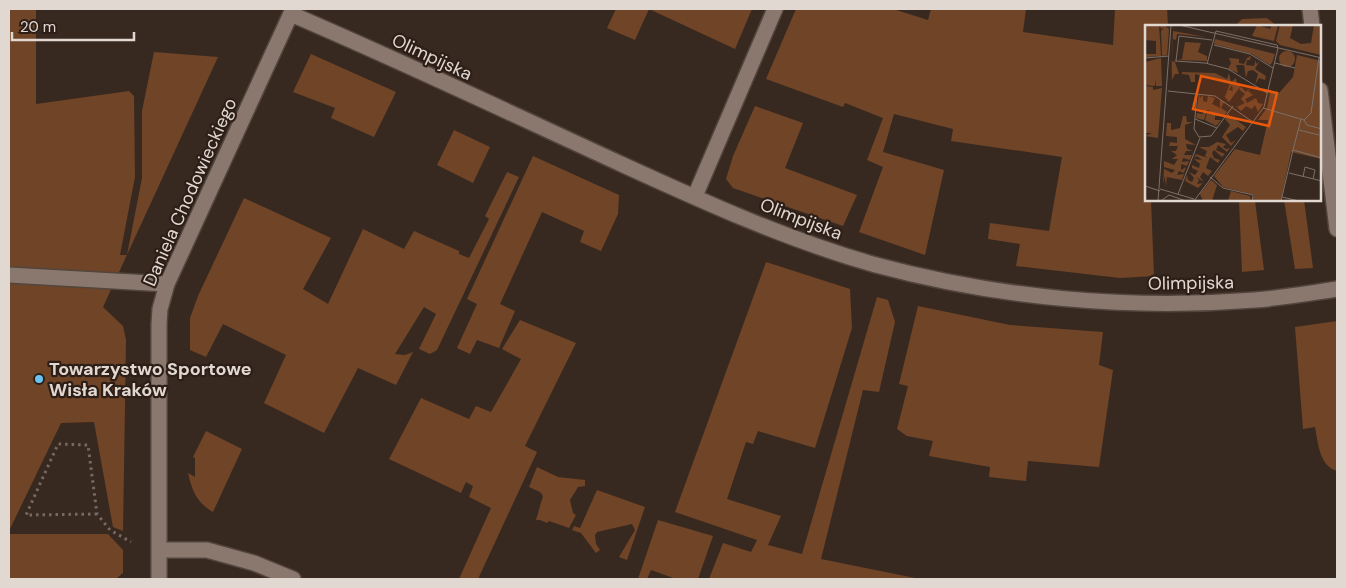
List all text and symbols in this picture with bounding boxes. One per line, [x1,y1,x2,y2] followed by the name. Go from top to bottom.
[12,10,135,42] scale bar
[20,17,56,37] text: 20 m
[1145,25,1321,201] inset map
[388,28,476,86] street label: Olimpijska
[138,94,242,290] street label: Daniela Chodowieckiego
[757,192,845,246] street label: Olimpijska
[1148,270,1234,296] street label: Olimpijska
[49,357,252,402] place label: Towarzystwo Sportowe Wisła Kraków
[33,373,45,385] marker: Towarzystwo Sportowe Wisła Kraków

